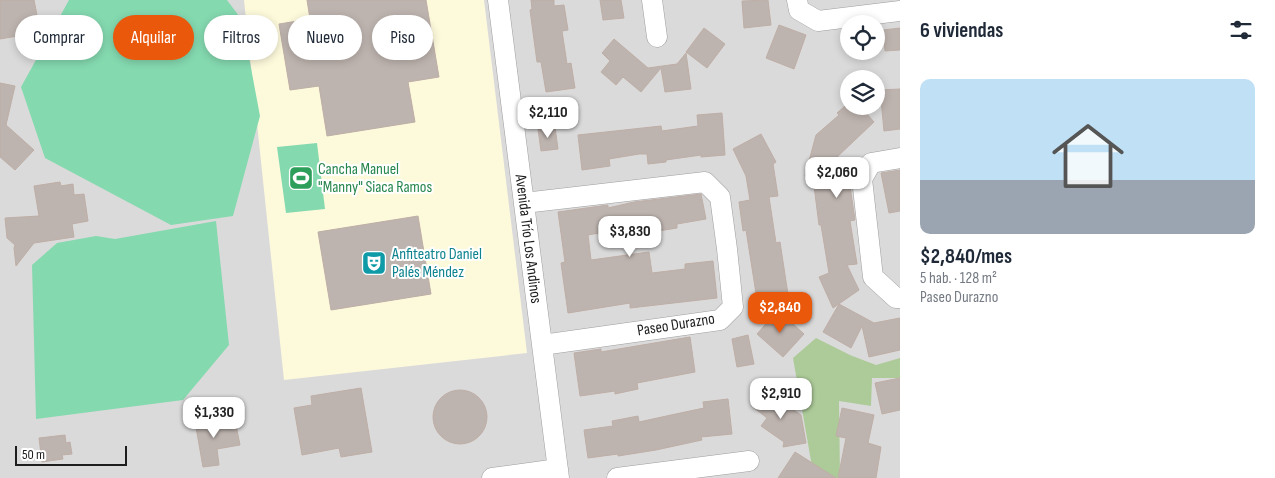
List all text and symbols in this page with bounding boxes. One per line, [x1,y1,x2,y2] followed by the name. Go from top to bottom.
[15,15,103,60] chip: Comprar
[113,15,194,60] chip: Alquilar
[204,15,278,60] chip: Filtros
[288,15,362,60] chip: Nuevo
[372,15,433,60] chip: Piso
[840,15,885,115] map controls
[840,15,885,60] button: locate
[1227,16,1255,44] icon: filters
[920,18,1003,43] text: 6 viviendas
[840,70,885,115] button: layers
[507,96,589,139] pin: $2,110
[528,103,568,122] text: $2,110
[1043,111,1133,201] icon: home
[796,156,878,199] pin: $2,060
[318,160,433,197] place label: Cancha Manuel "Manny" Siaca Ramos
[816,163,858,182] text: $2,060
[288,165,314,191] sports icon: Cancha Manuel "Manny" Siaca Ramos
[511,172,545,305] street label: Avenida Trío Los Andinos
[589,216,671,258] pin: $3,830
[609,222,651,241] text: $3,830
[920,244,1012,269] text: $2,840/mes
[391,245,482,282] place label: Anfiteatro Daniel Palés Méndez
[361,250,387,276] theatre icon: Anfiteatro Daniel Palés Méndez
[920,269,997,288] text: 5 hab. · 128 m²
[920,288,998,307] text: Paseo Durazno
[739,292,821,334] pin: $2,840
[759,298,801,317] text: $2,840
[636,309,716,341] street label: Paseo Durazno
[740,378,822,420] pin: $2,910
[761,384,801,403] text: $2,910
[173,396,255,439] pin: $1,330
[194,403,234,422] text: $1,330
[15,443,128,466] scale bar
[22,446,45,463] text: 50 m

